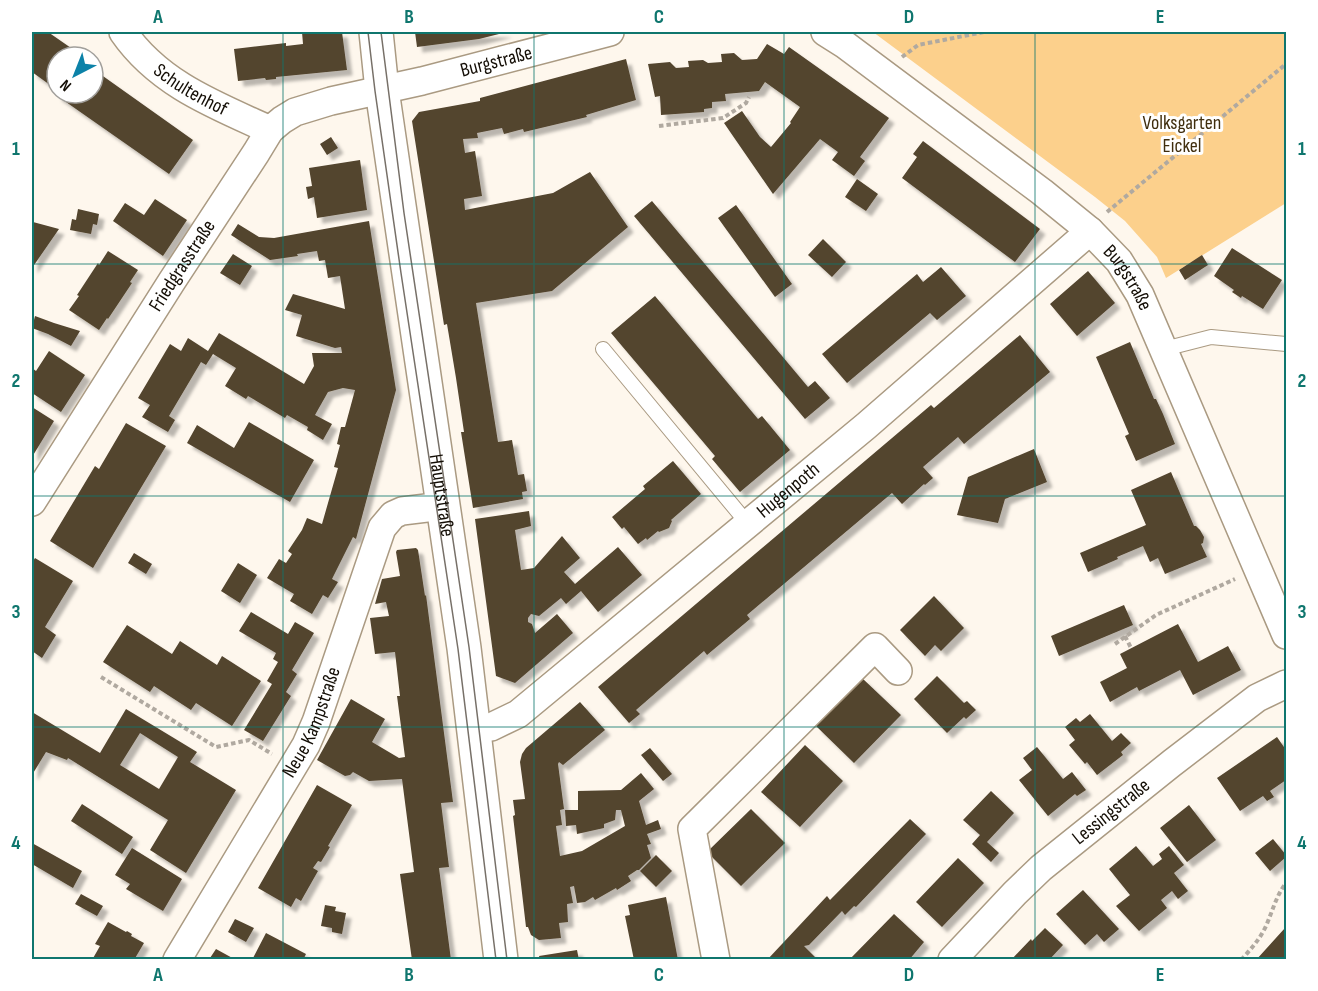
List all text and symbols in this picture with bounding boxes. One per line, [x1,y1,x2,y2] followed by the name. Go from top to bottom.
[152,5,163,29] text: A
[404,5,414,29] text: B
[654,5,664,29] text: C
[904,5,914,29] text: D
[1156,5,1164,29] text: E
[458,41,535,83] street label: Burgstraße
[45,45,105,105] north arrow
[148,59,232,121] street label: Schultenhof
[56,75,75,95] text: N
[1143,111,1221,158] park label: Volksgarten Eickel
[12,137,20,161] text: 1
[1298,137,1306,161] text: 1
[144,215,221,316] street label: Friedgrasstraße
[1098,240,1157,314] street label: Burgstraße
[12,369,20,393] text: 2
[1298,369,1306,393] text: 2
[424,452,459,538] street label: Hauptstraße
[752,457,825,523] street label: Hugenpoth
[12,600,21,624] text: 3
[1298,600,1307,624] text: 3
[277,664,346,782] street label: Neue Kampstraße
[1068,773,1155,850] street label: Lessingstraße
[11,831,21,855] text: 4
[1297,831,1307,855] text: 4
[152,963,163,987] text: A
[404,963,414,987] text: B
[654,963,664,987] text: C
[904,963,914,987] text: D
[1156,963,1164,987] text: E

